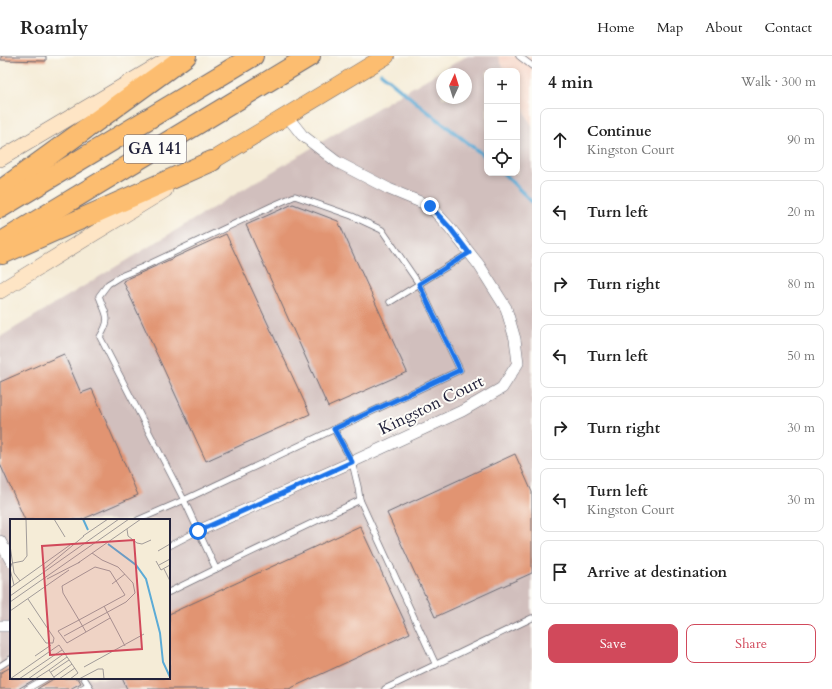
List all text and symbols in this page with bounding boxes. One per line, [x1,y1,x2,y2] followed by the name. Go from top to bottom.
[20,15,88,41] text: Roamly
[597,18,635,37] text: Home
[657,18,683,37] text: Map
[705,18,742,37] text: About
[764,18,812,37] text: Contact
[436,68,472,104] north arrow
[484,68,520,176] map controls
[484,68,520,104] button: +
[548,71,593,94] text: 4 min
[741,73,816,91] text: Walk · 300 m
[484,104,520,140] button: −
[587,121,652,141] text: Continue
[549,129,571,151] icon: ahead
[787,131,815,149] text: 90 m
[124,135,186,163] road number: GA 141
[484,140,520,176] button: locate
[587,141,674,159] text: Kingston Court
[421,197,439,215] route end
[549,201,571,223] icon: left
[587,202,648,222] text: Turn left
[787,203,815,221] text: 20 m
[549,273,571,295] icon: right
[587,274,660,294] text: Turn right
[787,275,815,293] text: 80 m
[549,345,571,367] icon: left
[587,346,648,366] text: Turn left
[787,347,815,365] text: 50 m
[375,369,488,440] street label: Kingston Court
[549,417,571,439] icon: right
[587,418,660,438] text: Turn right
[787,419,815,437] text: 30 m
[587,481,648,501] text: Turn left
[549,489,571,511] icon: left
[787,491,815,509] text: 30 m
[587,501,674,519] text: Kingston Court
[10,519,170,679] inset map
[189,522,207,540] route start
[549,561,571,583] icon: arrive
[587,562,727,582] text: Arrive at destination
[548,624,678,663] button: Save
[686,624,816,663] button: Share

